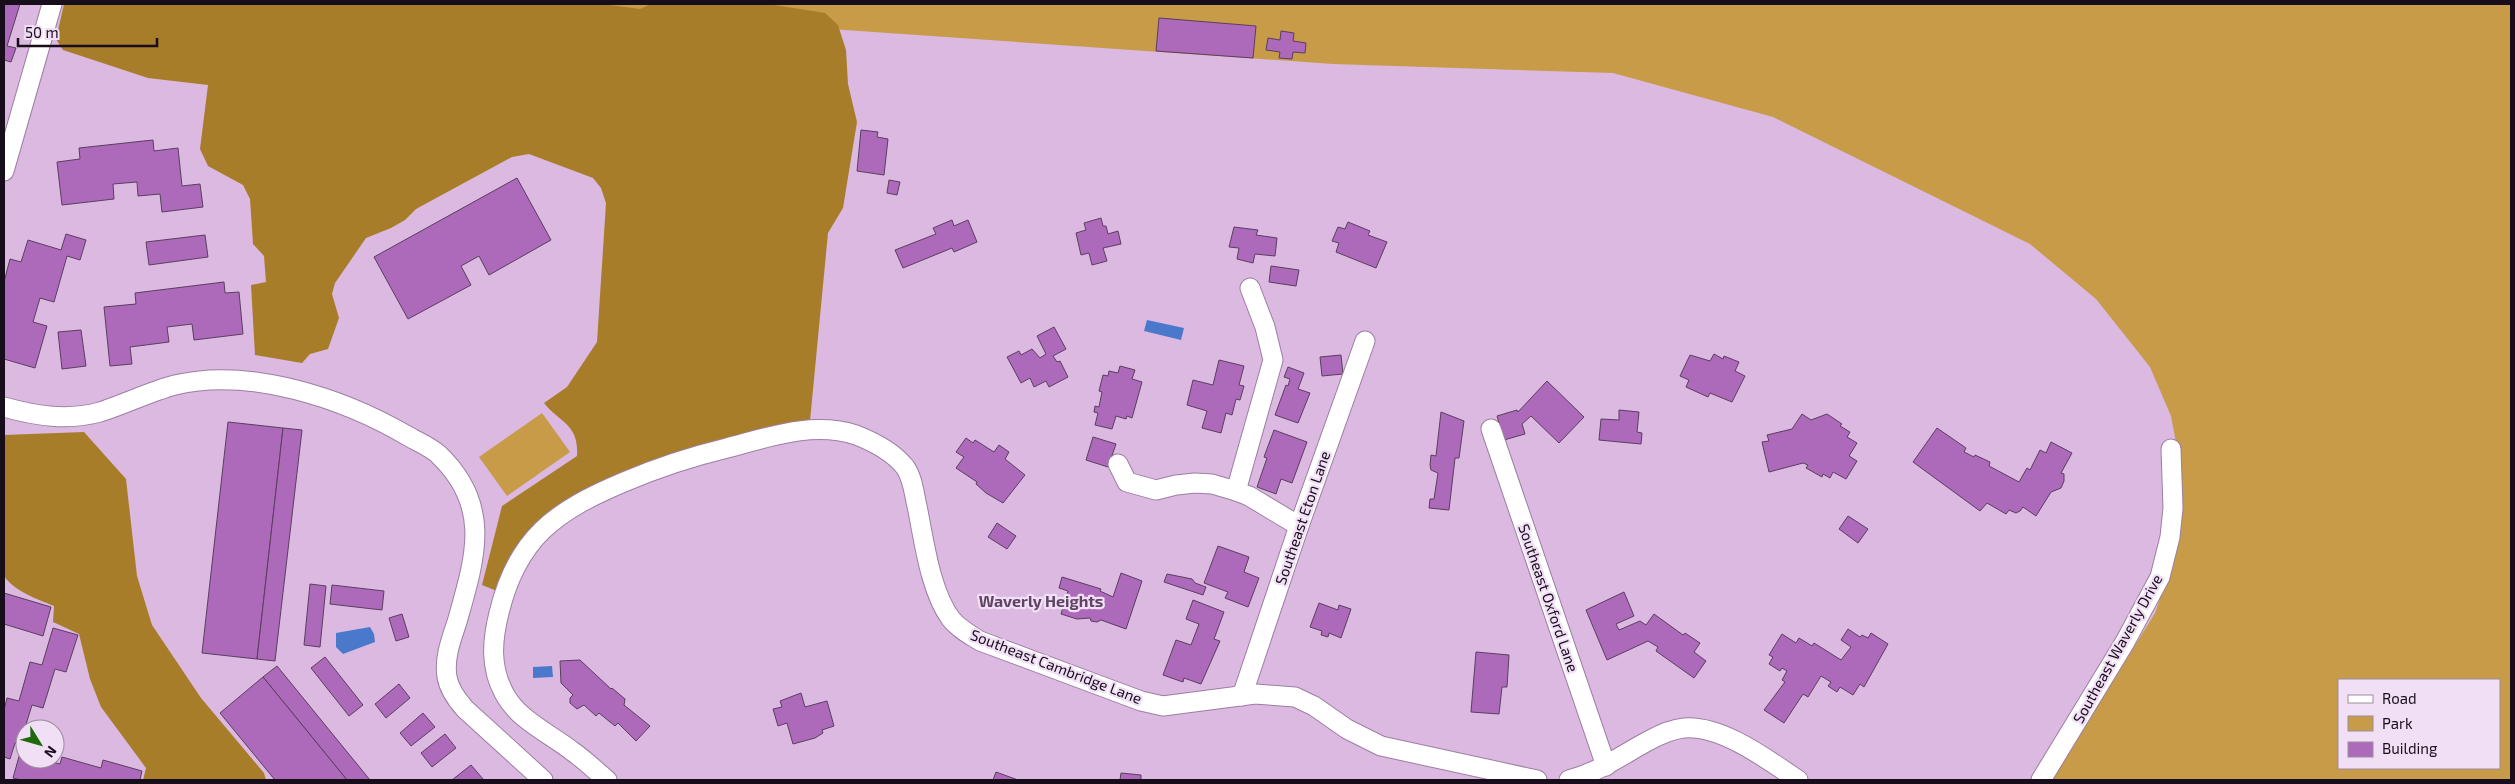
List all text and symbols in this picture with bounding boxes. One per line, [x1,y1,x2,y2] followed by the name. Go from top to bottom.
[18,15,156,47] scale bar
[25,23,59,41] text: 50 m
[1271,448,1333,587] street label: Southeast Eton Lane
[1515,521,1583,674] street label: Southeast Oxford Lane
[2069,571,2166,726] street label: Southeast Waverly Drive
[979,591,1103,611] district label: Waverly Heights
[968,625,1145,707] street label: Southeast Cambridge Lane
[2338,679,2500,769] legend
[2382,689,2417,707] text: Road
[2382,714,2413,732] text: Park
[15,719,65,769] north arrow
[2382,739,2438,757] text: Building
[41,743,61,761] text: N

